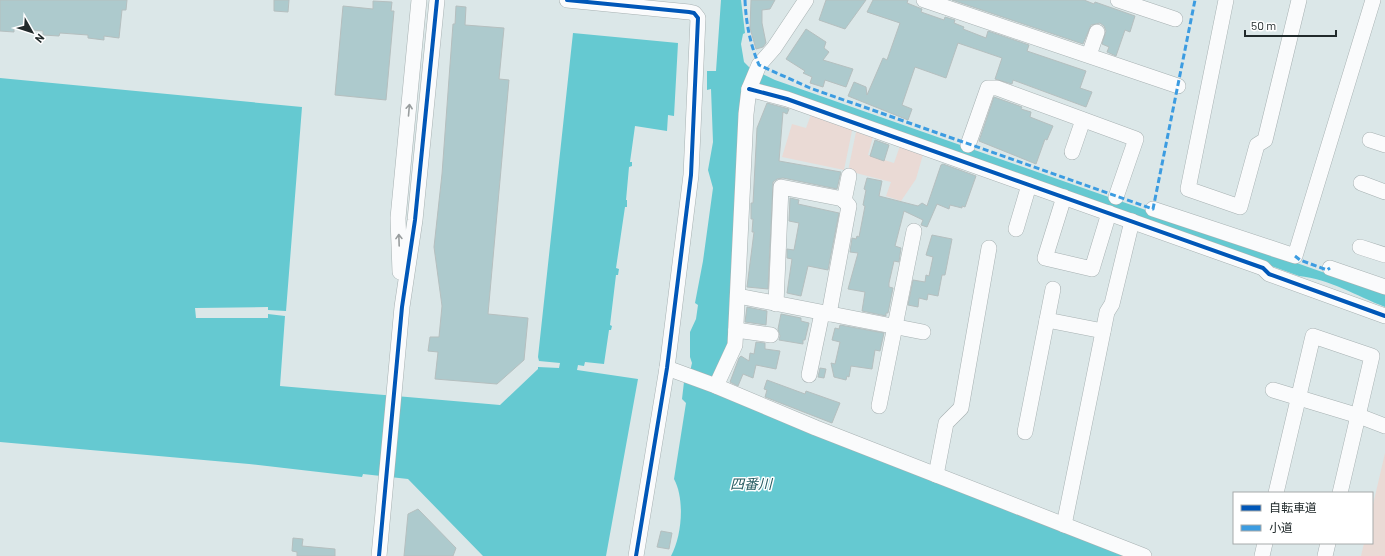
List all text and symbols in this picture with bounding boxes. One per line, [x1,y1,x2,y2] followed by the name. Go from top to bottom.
[12,12,52,52] north arrow
[1245,12,1336,38] scale bar
[1251,18,1276,32] text: 50 m
[33,32,48,46] text: N
[405,104,412,117] one-way arrow
[395,234,403,247] one-way arrow
[730,475,774,492] water label: 四番川
[1233,492,1373,544] legend
[1269,500,1317,514] text: 自転車道
[1269,520,1293,534] text: 小道

